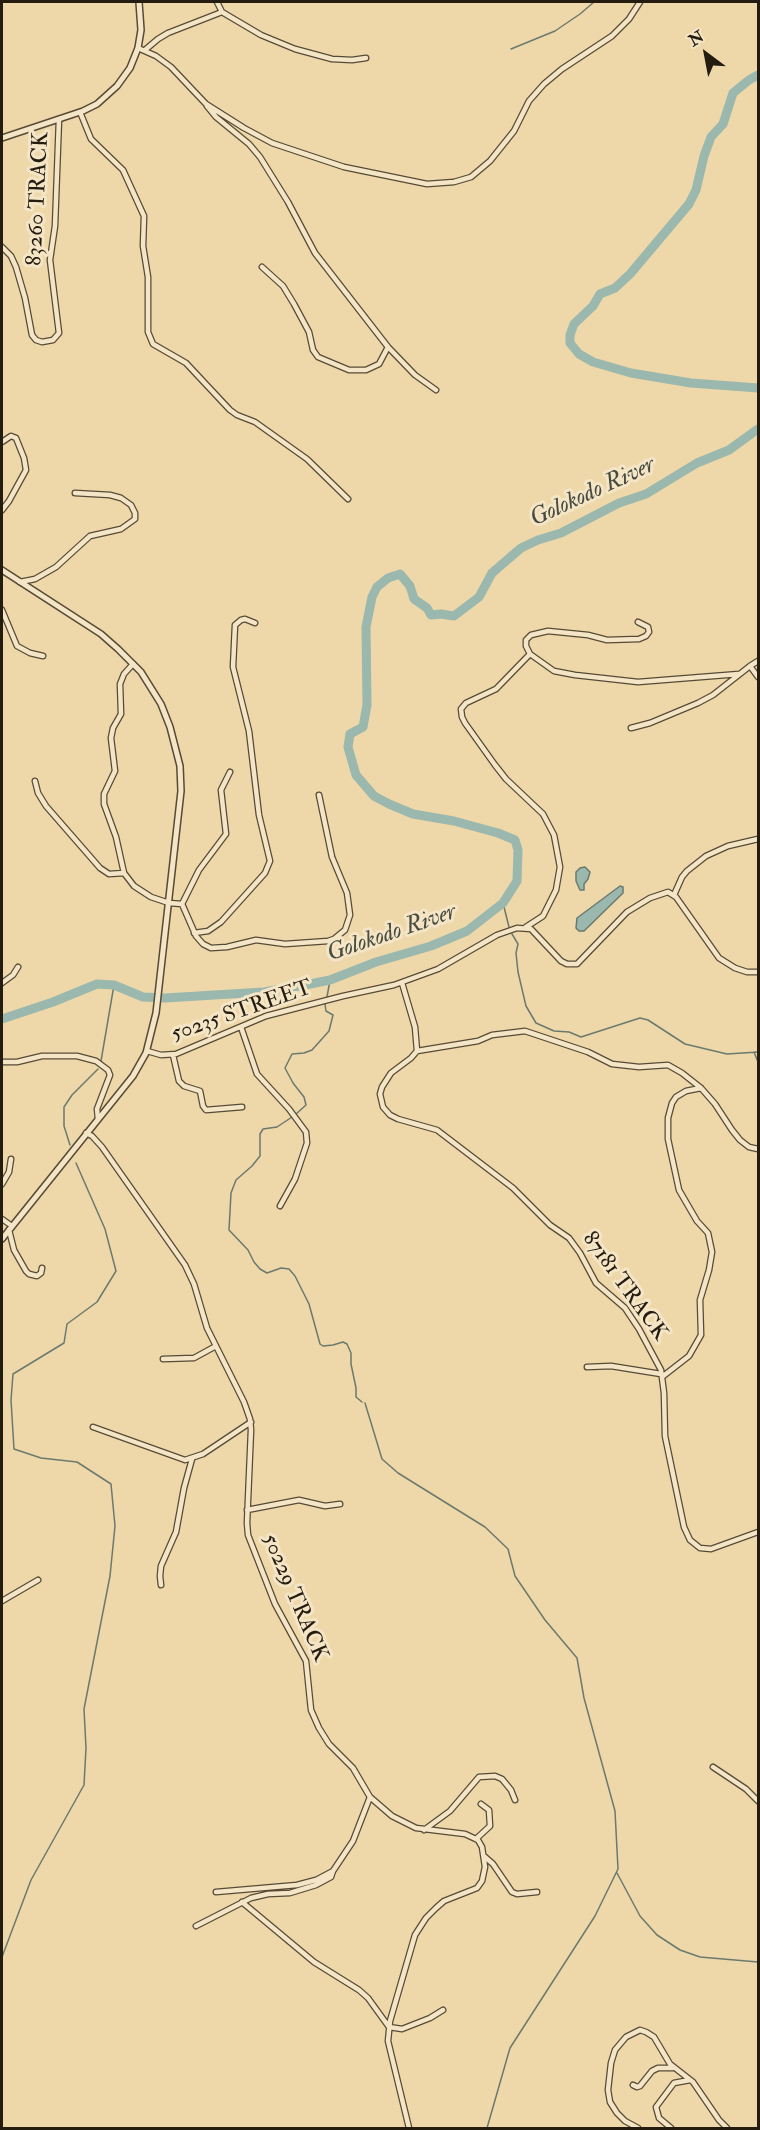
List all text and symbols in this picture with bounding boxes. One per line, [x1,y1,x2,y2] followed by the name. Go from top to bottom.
[676,24,736,84] north arrow
[685,26,708,51] text: N
[22,131,56,267] street label: 83260 TRACK
[526,452,660,534] water label: Golokodo River
[324,898,460,970] water label: Golokodo River
[168,976,316,1048] street label: 50235 STREET
[576,1227,672,1347] street label: 87181 TRACK
[255,1530,333,1666] street label: 50229 TRACK

